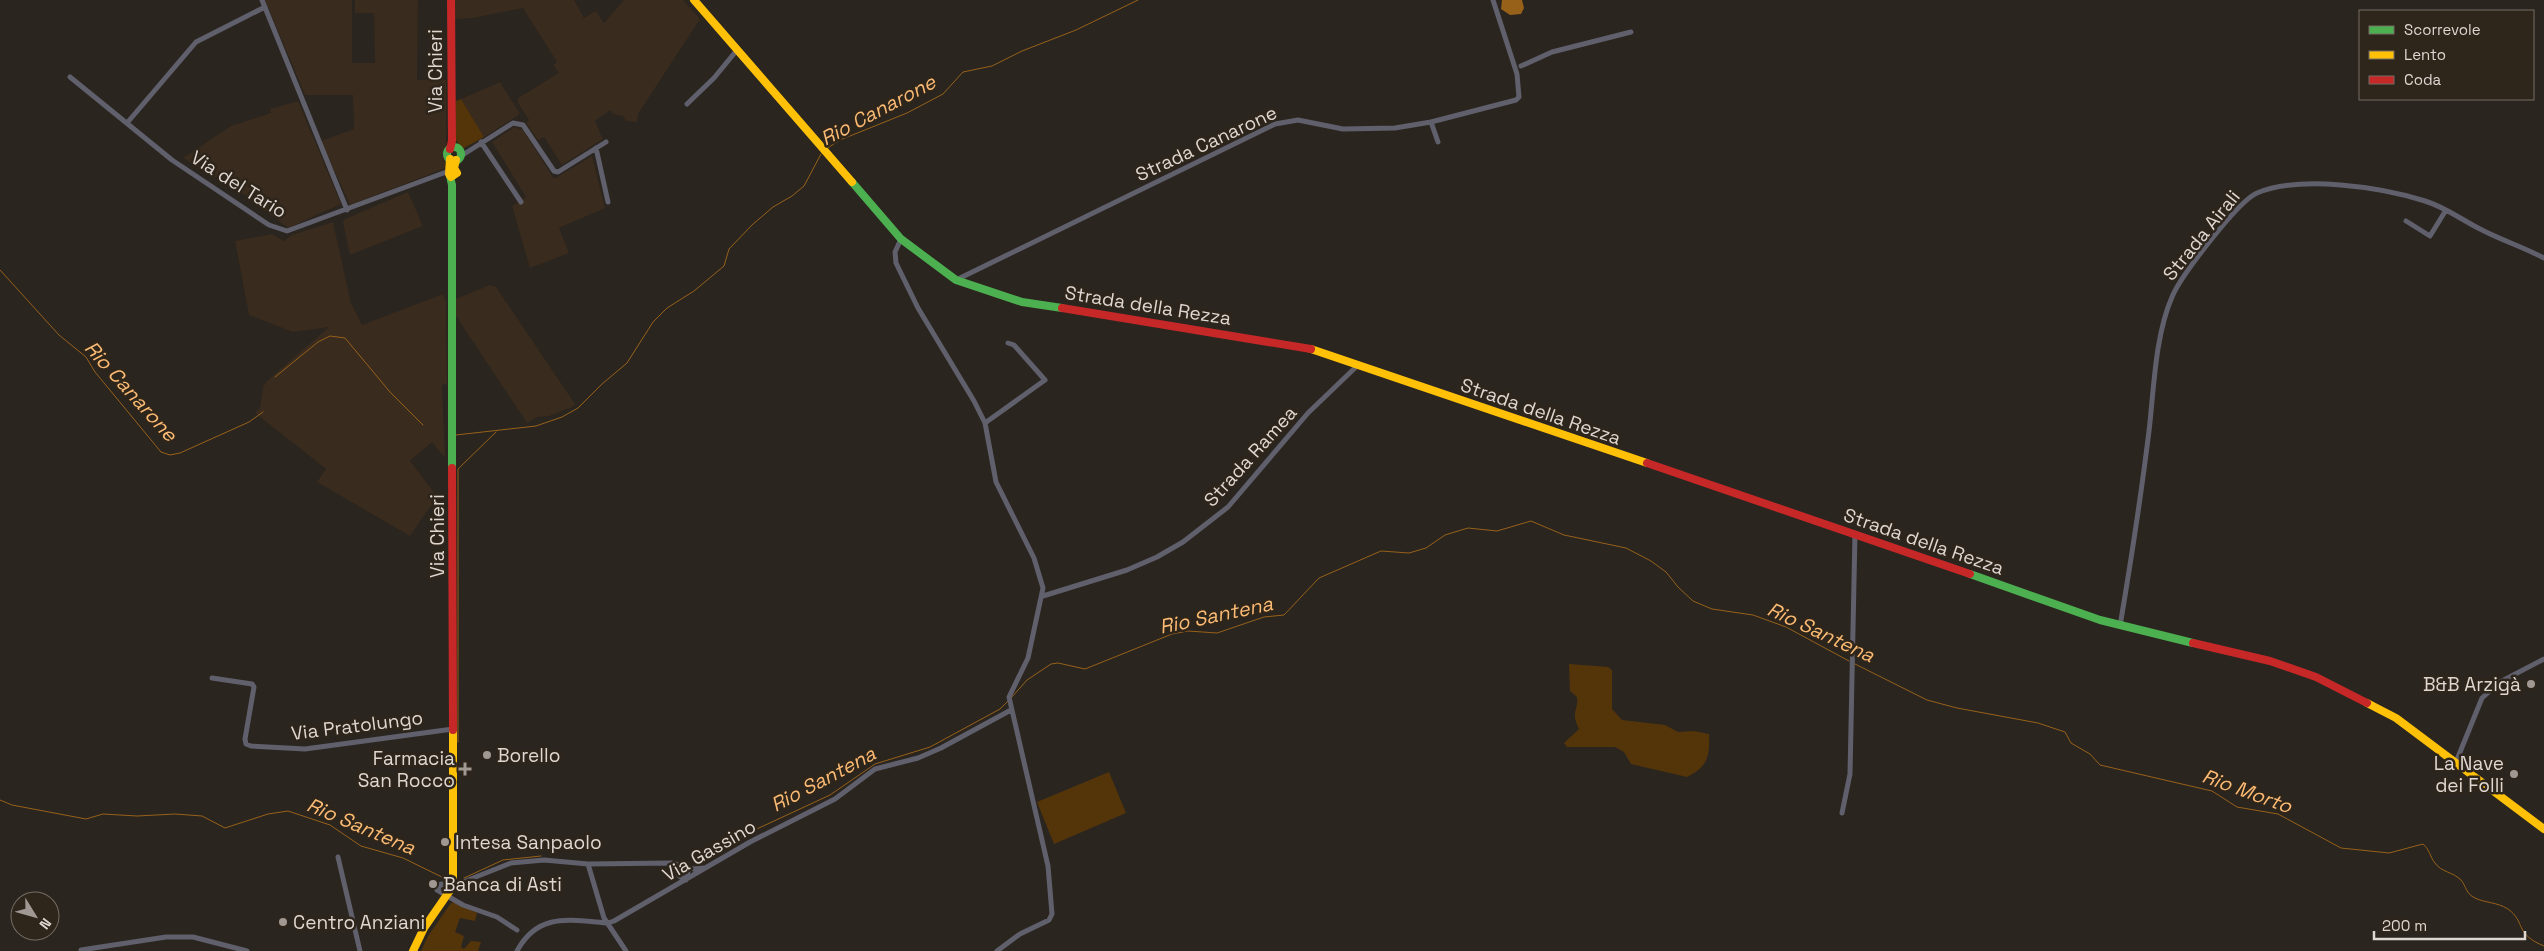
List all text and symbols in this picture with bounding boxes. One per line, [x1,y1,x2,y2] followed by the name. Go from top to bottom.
[2359,10,2534,100] legend
[2404,20,2481,39] text: Scorrevole
[423,29,448,113] street label: Via Chieri
[2404,45,2446,64] text: Lento
[816,68,941,151] water label: Rio Canarone
[2404,70,2442,89] text: Coda
[1132,100,1281,187] street label: Strada Canarone
[186,145,291,224] street label: Via del Tario
[2157,185,2246,286] street label: Strada Airali
[1063,280,1233,331] street label: Strada della Rezza
[79,335,184,448] water label: Rio Canarone
[1457,372,1624,451] street label: Strada della Rezza
[1198,401,1302,512] street label: Strada Ramea
[425,494,450,578] street label: Via Chieri
[1840,502,2007,581] street label: Strada della Rezza
[1157,590,1276,640] water label: Rio Santena
[1763,596,1879,668] water label: Rio Santena
[2423,672,2521,697] place label: B&B Arzigà
[2525,678,2537,690] marker: B&B Arzigà
[290,705,425,746] street label: Via Pratolungo
[766,740,880,818] water label: Rio Santena
[497,743,560,768] place label: Borello
[358,746,455,793] place label: Farmacia San Rocco
[481,749,493,761] marker: Borello
[2434,751,2504,798] place label: La Nave dei Folli
[459,763,471,775] marker: Farmacia San Rocco
[2199,763,2296,819] water label: Rio Morto
[2508,768,2520,780] marker: La Nave dei Folli
[303,792,420,861] water label: Rio Santena
[658,814,760,887] street label: Via Gassino
[455,830,602,855] place label: Intesa Sanpaolo
[439,836,451,848] marker: Intesa Sanpaolo
[443,872,562,897] place label: Banca di Asti
[427,878,439,890] marker: Banca di Asti
[10,891,60,941] north arrow
[2374,908,2525,940] scale bar
[293,910,425,935] place label: Centro Anziani
[35,915,55,933] text: N
[277,916,289,928] marker: Centro Anziani
[2382,916,2427,935] text: 200 m

